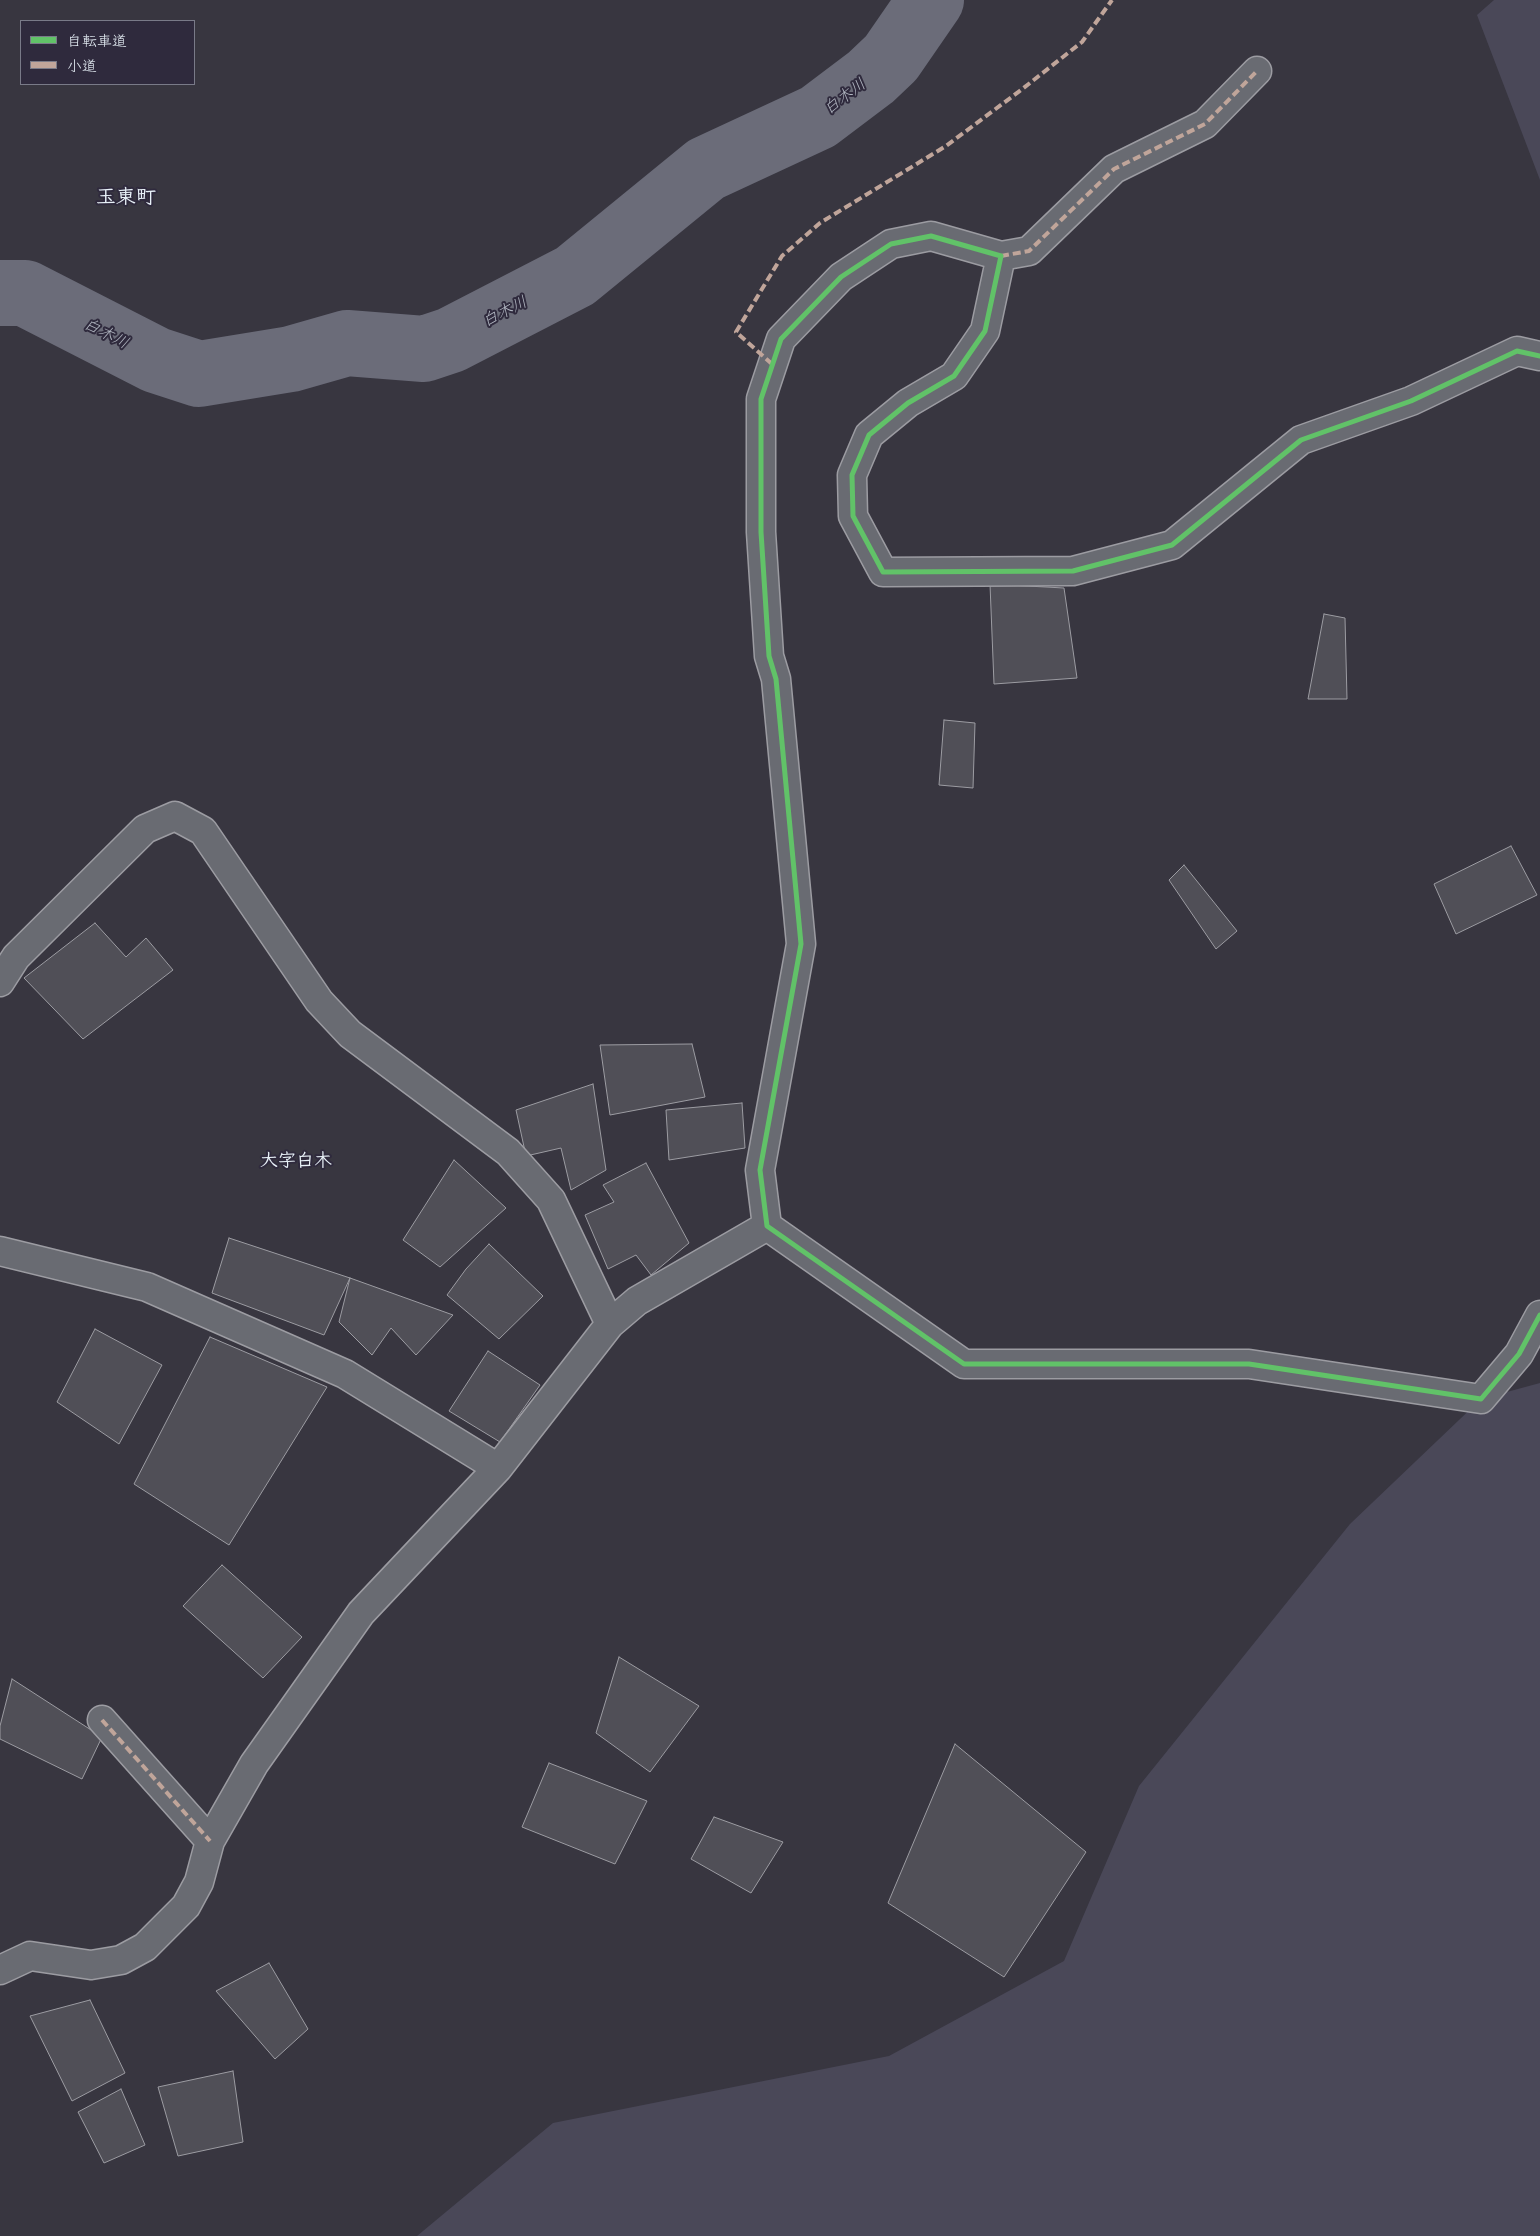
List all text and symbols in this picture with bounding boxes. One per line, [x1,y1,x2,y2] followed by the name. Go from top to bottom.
[20,20,195,85] legend
[67,30,127,51] text: 自転車道
[67,55,97,76] text: 小道
[820,75,870,119] water label: 白木川
[96,186,156,210] district label: 玉東町
[479,293,531,331] water label: 白木川
[80,315,132,353] water label: 白木川
[260,1150,332,1172] district label: 大字白木

